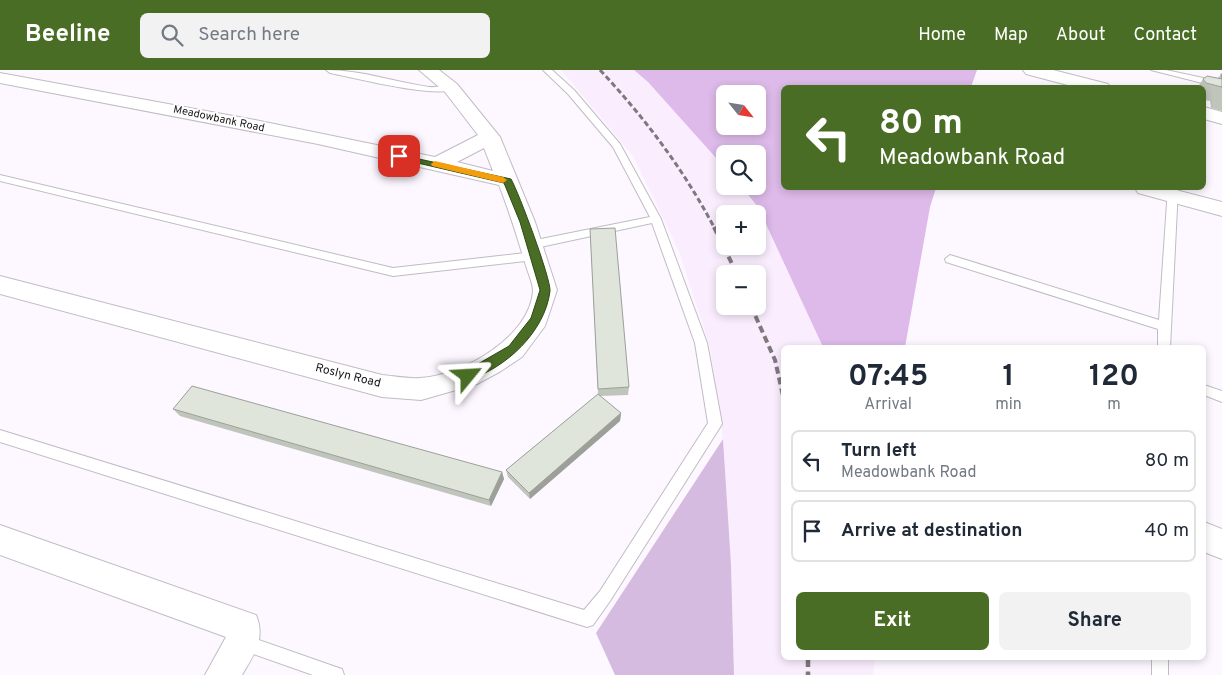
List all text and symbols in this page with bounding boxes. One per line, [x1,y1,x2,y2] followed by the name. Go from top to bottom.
[140,13,490,58] search box
[25,20,110,50] text: Beeline
[158,21,186,49] icon: search
[198,23,300,47] text: Search here
[918,24,966,47] text: Home
[994,24,1028,47] text: Map
[1056,24,1105,47] text: About
[1133,24,1197,47] text: Contact
[716,85,766,135] north arrow
[716,85,766,315] map controls
[172,102,266,136] street label: Meadowbank Road
[879,102,963,146] text: 80 m
[796,105,861,170] icon: left
[378,135,420,177] pin
[385,142,413,170] icon: arrive
[716,145,766,195] button: search
[879,145,1065,172] text: Meadowbank Road
[716,205,766,255] button: +
[716,265,766,315] button: −
[441,349,493,401] position arrow
[848,359,928,396] text: 07:45
[1003,359,1015,396] text: 1
[1089,359,1139,396] text: 120
[314,360,382,392] street label: Roslyn Road
[864,395,912,415] text: Arrival
[995,395,1022,415] text: min
[1107,395,1121,415] text: m
[841,439,917,463] text: Turn left
[798,447,826,475] icon: left
[1145,449,1189,473] text: 80 m
[841,463,976,483] text: Meadowbank Road
[798,517,826,545] icon: arrive
[841,519,1022,543] text: Arrive at destination
[1144,519,1189,543] text: 40 m
[796,592,989,650] button: Exit
[999,592,1191,650] button: Share

